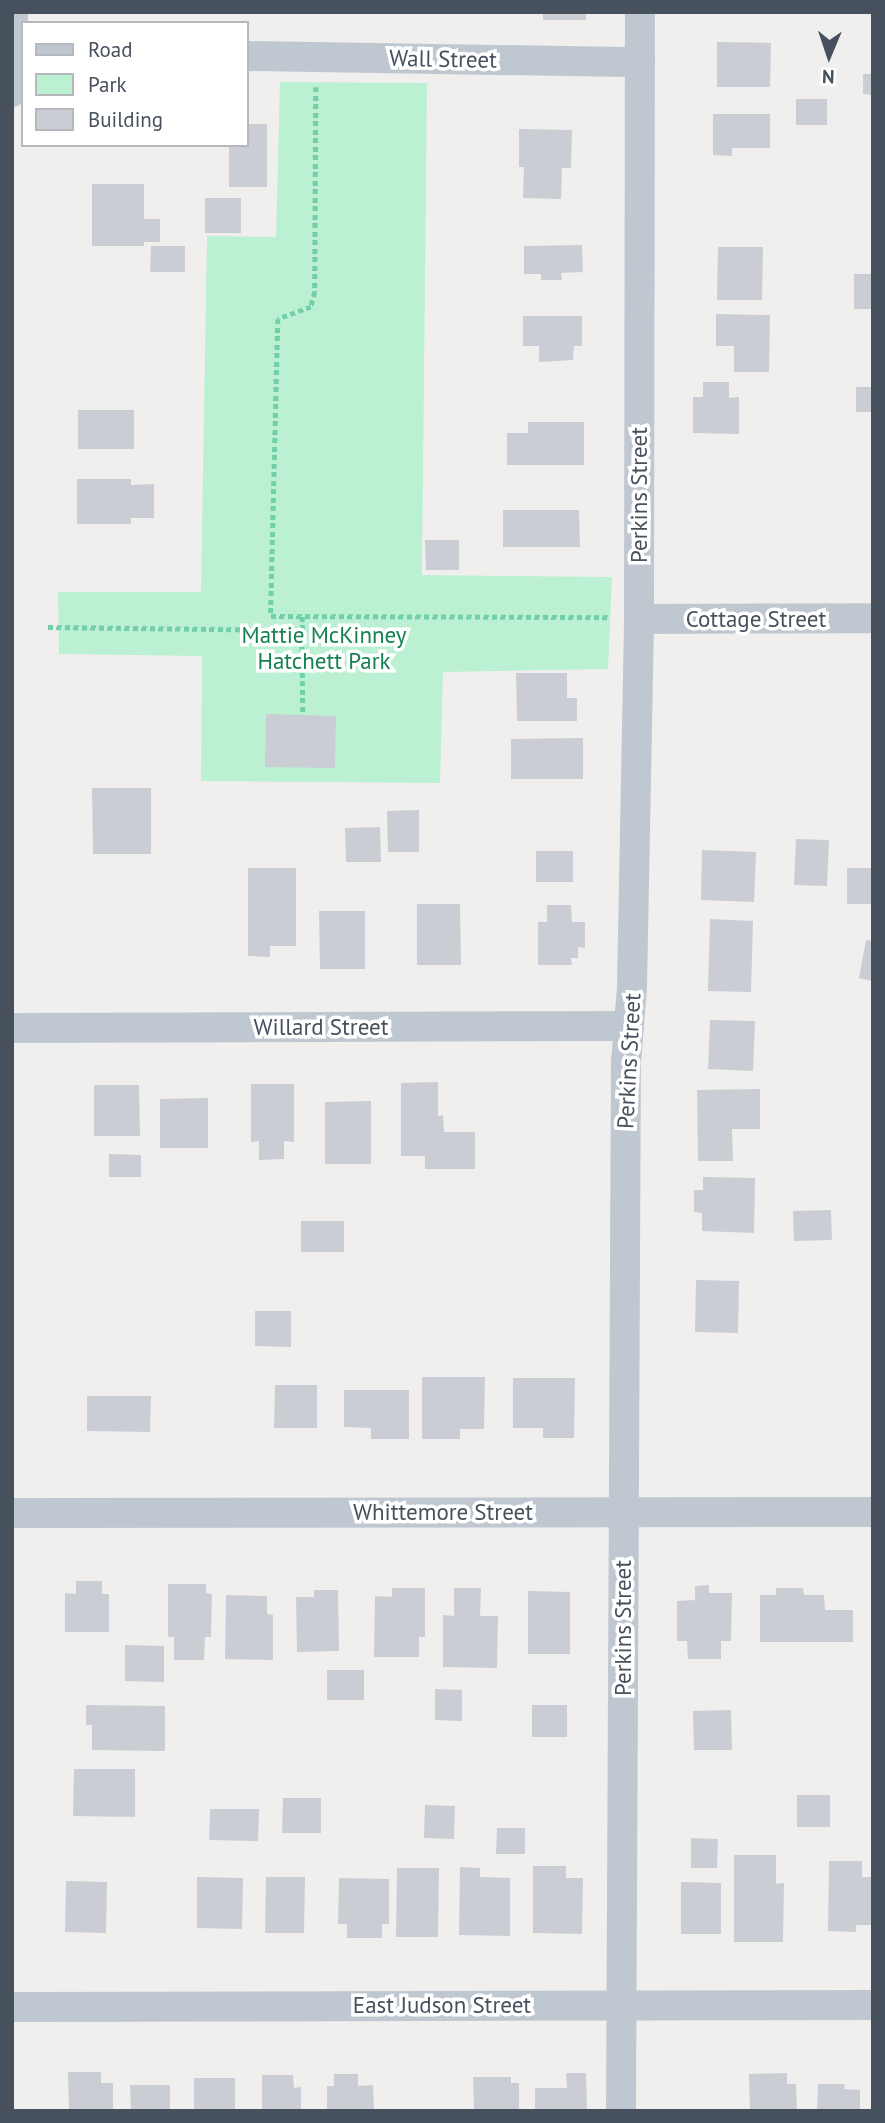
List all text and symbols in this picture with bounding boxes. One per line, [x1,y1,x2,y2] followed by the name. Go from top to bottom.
[21,21,248,147] legend
[794,21,864,91] north arrow
[88,36,132,63] text: Road
[389,44,497,74] street label: Wall Street
[822,65,835,89] text: N
[88,71,127,98] text: Park
[88,106,163,133] text: Building
[625,427,653,563] street label: Perkins Street
[686,605,826,633] street label: Cottage Street
[241,621,407,675] park label: Mattie McKinney Hatchett Park
[612,992,646,1130] street label: Perkins Street
[253,1013,389,1041] street label: Willard Street
[353,1498,533,1526] street label: Whittemore Street
[609,1560,637,1696] street label: Perkins Street
[353,1991,531,2019] street label: East Judson Street

